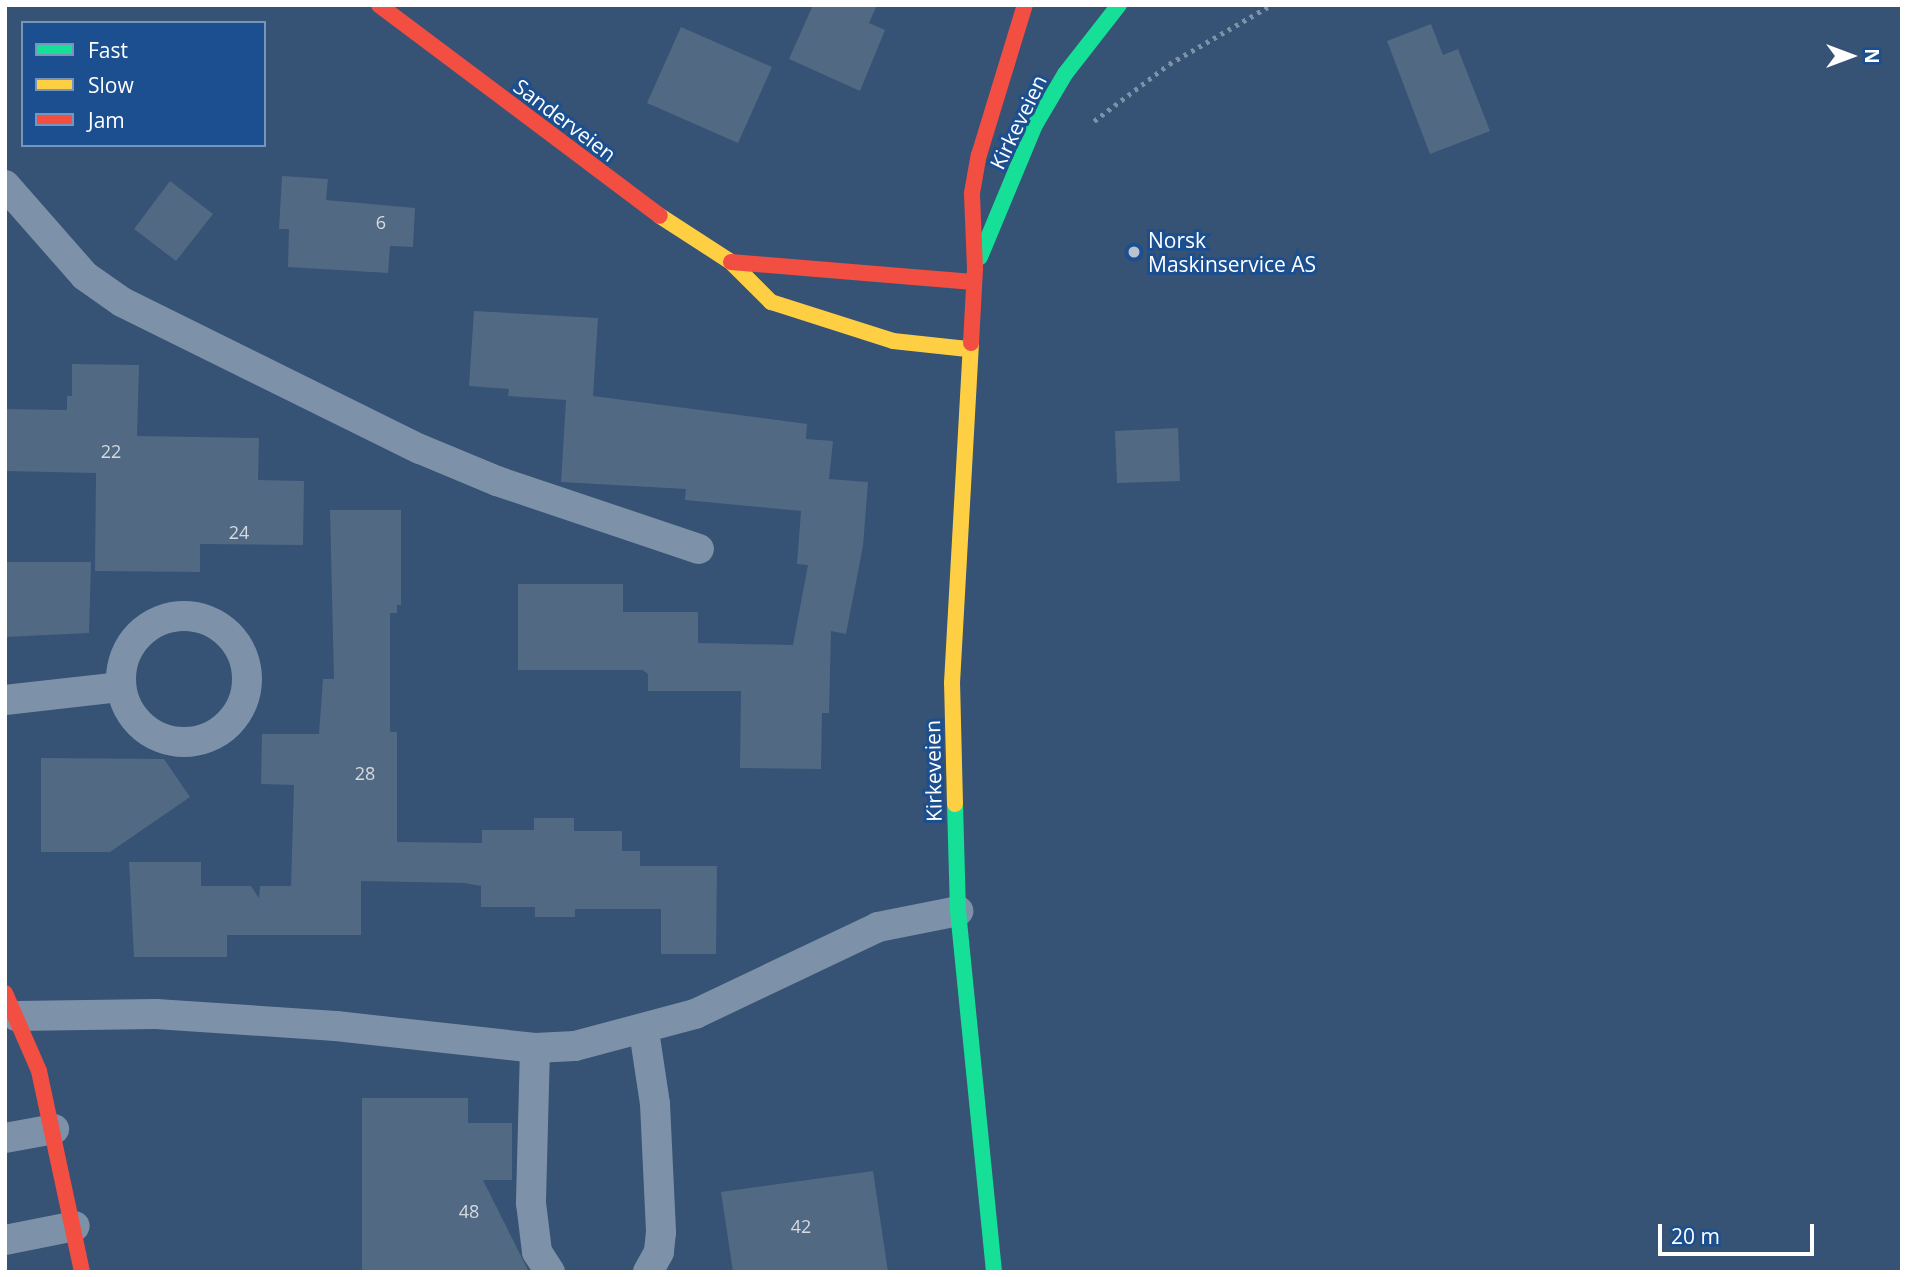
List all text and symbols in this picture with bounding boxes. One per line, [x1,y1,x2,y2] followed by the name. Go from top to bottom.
[21,21,266,147] legend
[1816,21,1886,91] north arrow
[88,36,128,64] text: Fast
[1859,48,1885,64] text: N
[88,71,134,99] text: Slow
[984,71,1052,173] street label: Kirkeveien
[509,73,621,167] street label: Sanderveien
[88,106,125,134] text: Jam
[376,211,386,233] house number: 6
[1148,227,1316,277] place label: Norsk Maskinservice AS
[1126,244,1142,260] marker: Norsk Maskinservice AS
[101,440,121,462] house number: 22
[229,521,249,543] house number: 24
[920,720,946,822] street label: Kirkeveien
[355,762,375,784] house number: 28
[459,1200,479,1222] house number: 48
[1662,1210,1818,1254] scale bar
[791,1215,811,1237] house number: 42
[1671,1222,1720,1250] text: 20 m

